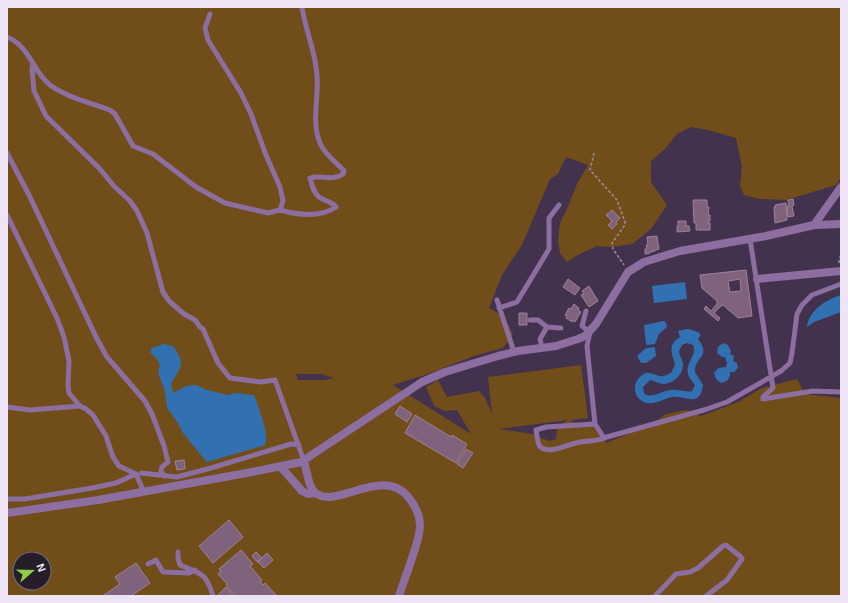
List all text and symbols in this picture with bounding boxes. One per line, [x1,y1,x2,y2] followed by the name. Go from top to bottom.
[12,551,52,591] north arrow
[34,561,49,573] text: N

